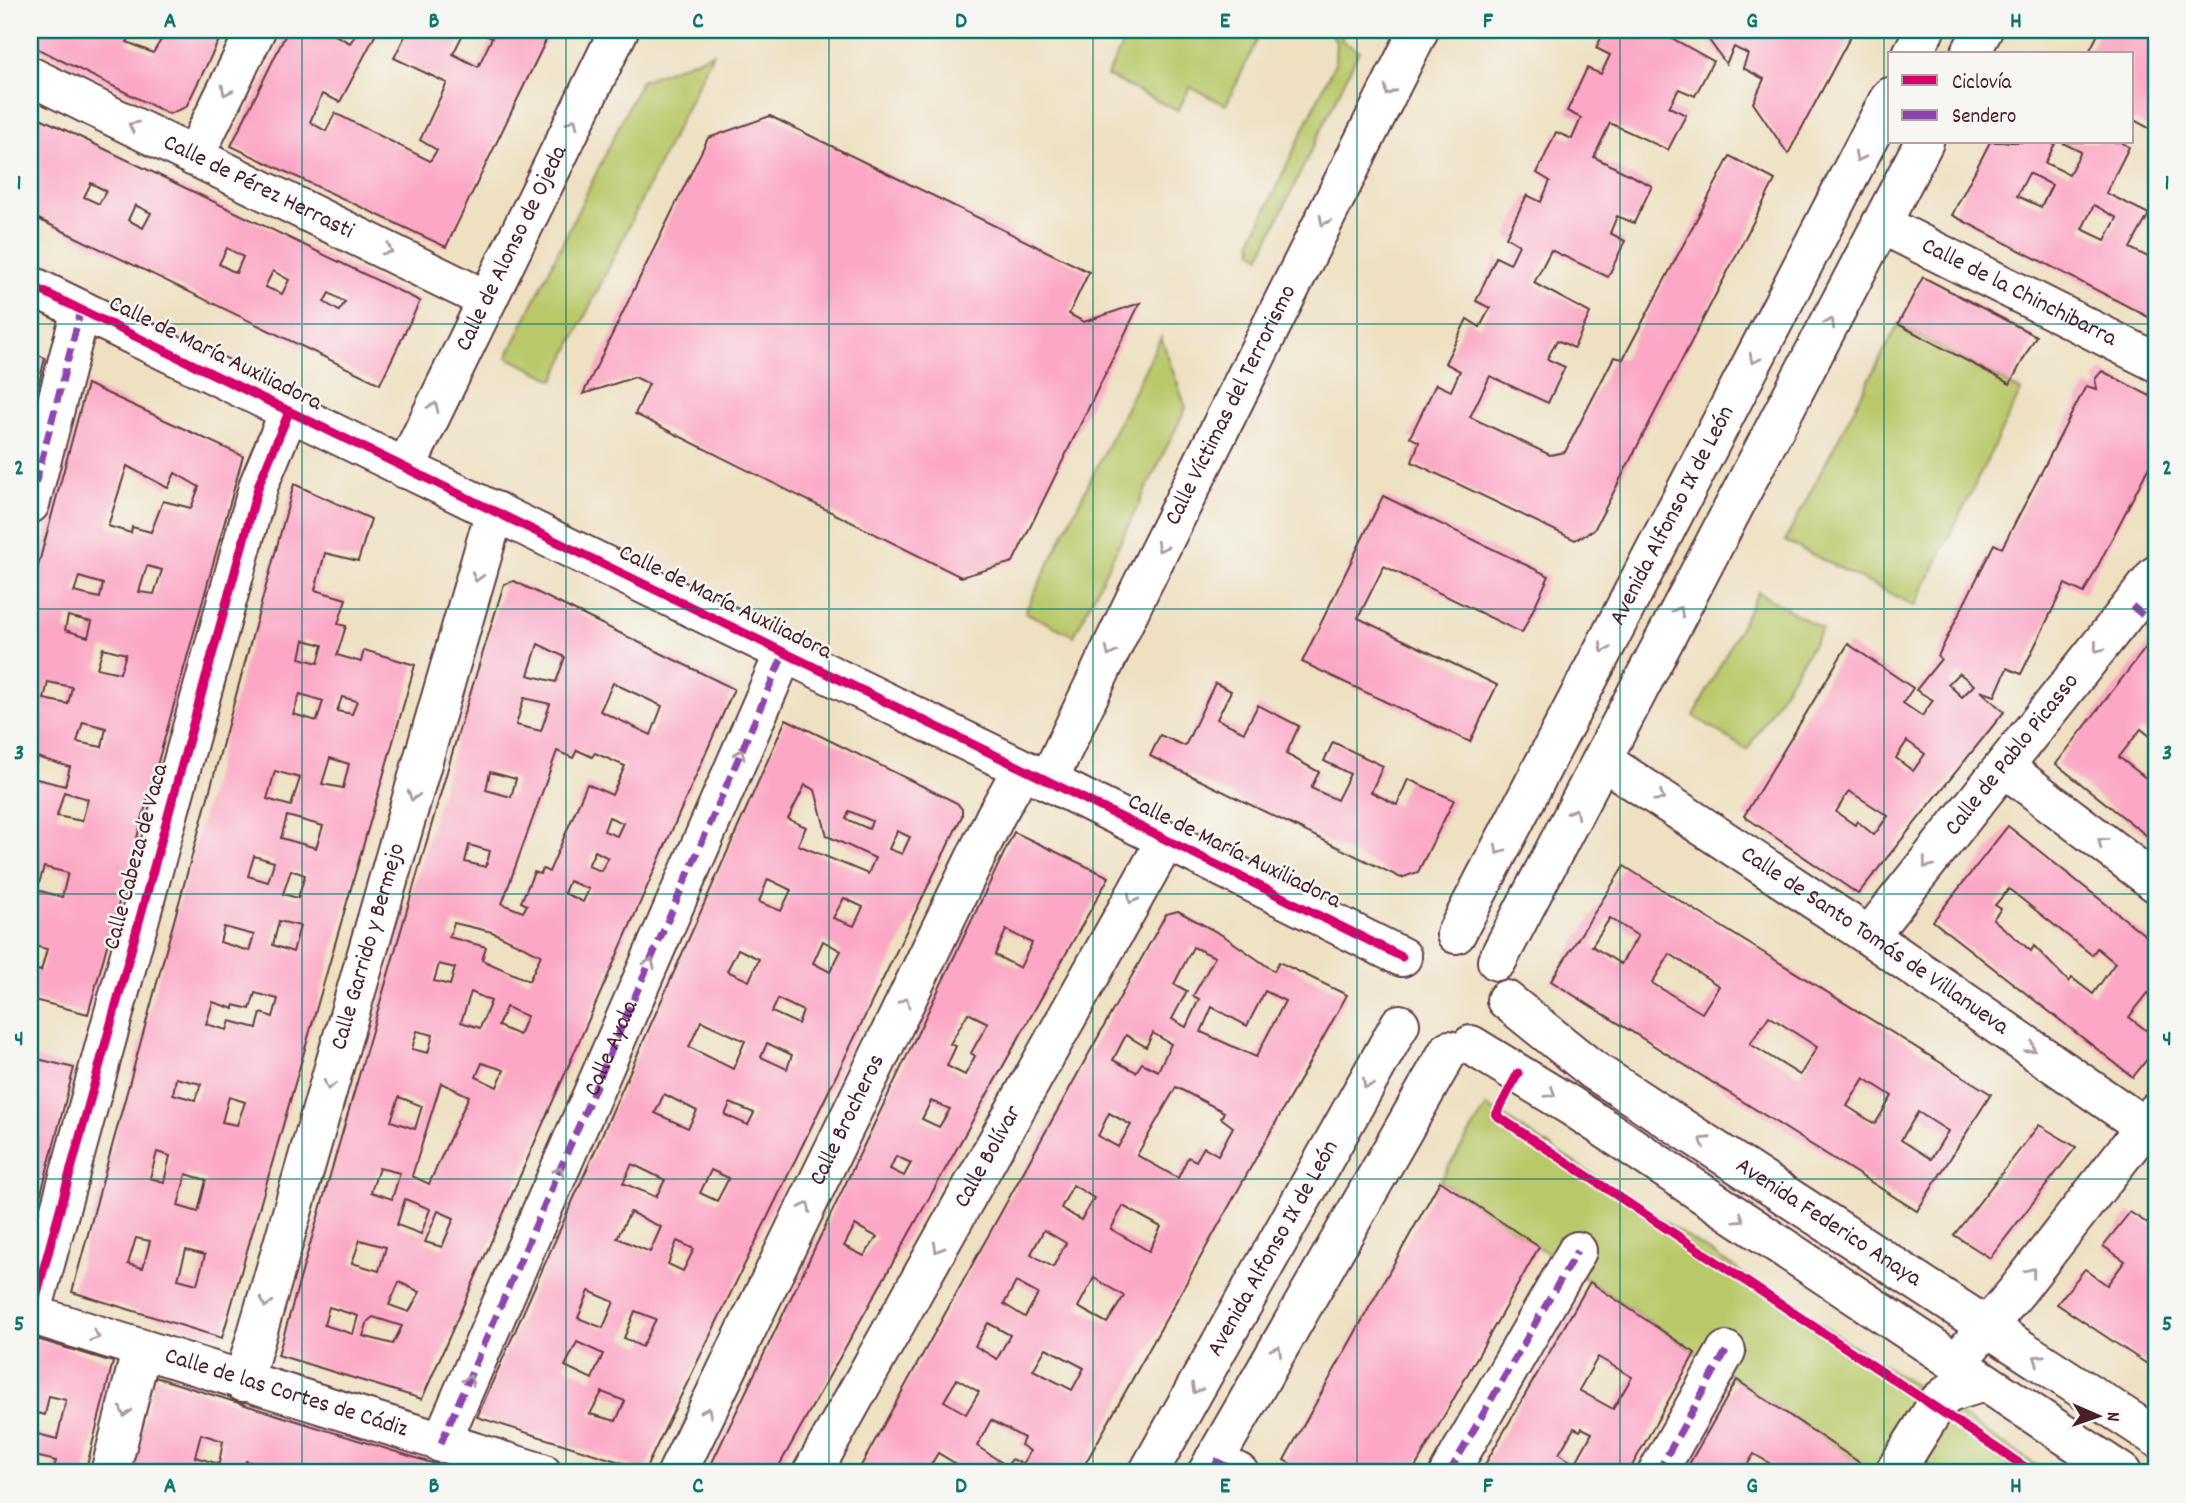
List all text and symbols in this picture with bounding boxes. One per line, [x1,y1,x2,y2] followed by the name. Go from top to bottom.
[164,6,176,39] text: A
[429,6,440,39] text: B
[692,6,704,39] text: C
[955,6,967,39] text: D
[1220,6,1231,39] text: E
[1483,6,1494,39] text: F
[1746,6,1758,39] text: G
[2010,6,2022,39] text: H
[1888,52,2134,144] legend
[1952,69,2013,99] text: Ciclovía
[220,84,234,96] one-way arrow
[1383,84,1397,96] one-way arrow
[1952,103,2016,133] text: Sendero
[565,118,579,130] one-way arrow
[128,121,140,135] one-way arrow
[157,127,359,249] street label: Calle de Pérez Herrasti
[448,139,577,358] street label: Calle de Alonso de Ojeda
[1853,150,1867,162] one-way arrow
[16,168,22,201] text: 1
[2164,168,2170,201] text: 1
[1319,214,1333,226] one-way arrow
[1915,230,2123,357] street label: Calle de la Chinchibarra
[381,242,393,256] one-way arrow
[1157,279,1306,532] street label: Calle Víctimas del Terrorismo
[103,288,328,421] street label: Calle de María Auxiliadora
[1822,318,1835,330] one-way arrow
[1748,352,1762,364] one-way arrow
[1602,400,1744,632] street label: Avenida Alfonso IX de León
[426,402,440,414] one-way arrow
[14,453,24,486] text: 2
[2162,453,2172,486] text: 2
[613,537,838,670] street label: Calle de María Auxiliadora
[1156,540,1170,552] one-way arrow
[470,571,485,583] one-way arrow
[1671,606,1685,619] one-way arrow
[2094,640,2107,652] one-way arrow
[1598,641,1612,653] one-way arrow
[1104,645,1118,657] one-way arrow
[1937,666,2088,844] street label: Calle de Pablo Picasso
[14,738,24,771] text: 3
[2162,738,2172,771] text: 3
[732,749,746,761] one-way arrow
[96,759,178,954] street label: Calle Cabeza de Vaca
[1122,786,1347,919] street label: Calle de María Auxiliadora
[1652,788,1665,801] one-way arrow
[407,789,422,801] one-way arrow
[1566,808,1580,820] one-way arrow
[2097,837,2110,850] one-way arrow
[1733,838,2016,1045] street label: Calle de Santo Tomás de Villanueva
[323,839,415,1054] street label: Calle Garrido y Bermejo
[1493,842,1507,855] one-way arrow
[1922,857,1935,869] one-way arrow
[1127,892,1140,905] one-way arrow
[641,957,655,969] one-way arrow
[576,994,648,1102] street label: Calle Ayala
[897,997,911,1010] one-way arrow
[14,1024,24,1057] text: 4
[2162,1024,2172,1057] text: 4
[2023,1040,2036,1052] one-way arrow
[802,1049,894,1192] street label: Calle Brocheros
[1362,1076,1375,1089] one-way arrow
[323,1078,338,1090] one-way arrow
[1543,1085,1556,1098] one-way arrow
[946,1099,1031,1215] street label: Calle Bolívar
[1199,1134,1348,1363] street label: Avenida Alfonso IX de León
[1698,1137,1711,1150] one-way arrow
[1728,1150,1928,1297] street label: Avenida Federico Anaya
[551,1166,565,1179] one-way arrow
[798,1202,812,1214] one-way arrow
[1732,1211,1745,1223] one-way arrow
[933,1240,946,1253] one-way arrow
[2023,1268,2036,1280] one-way arrow
[260,1297,274,1309] one-way arrow
[14,1309,24,1342] text: 5
[2162,1309,2172,1342] text: 5
[88,1328,100,1342] one-way arrow
[160,1340,412,1447] street label: Calle de las Cortes de Cádiz
[1269,1345,1282,1357] one-way arrow
[2033,1354,2046,1367] one-way arrow
[460,1375,474,1387] one-way arrow
[2064,1380,2134,1450] north arrow
[1191,1382,1204,1394] one-way arrow
[119,1406,133,1418] one-way arrow
[698,1407,712,1419] one-way arrow
[2098,1411,2125,1422] text: N
[164,1471,176,1503] text: A
[429,1471,440,1503] text: B
[692,1471,704,1503] text: C
[955,1471,967,1503] text: D
[1220,1471,1231,1503] text: E
[1483,1471,1494,1503] text: F
[1746,1471,1758,1503] text: G
[2010,1471,2022,1503] text: H

